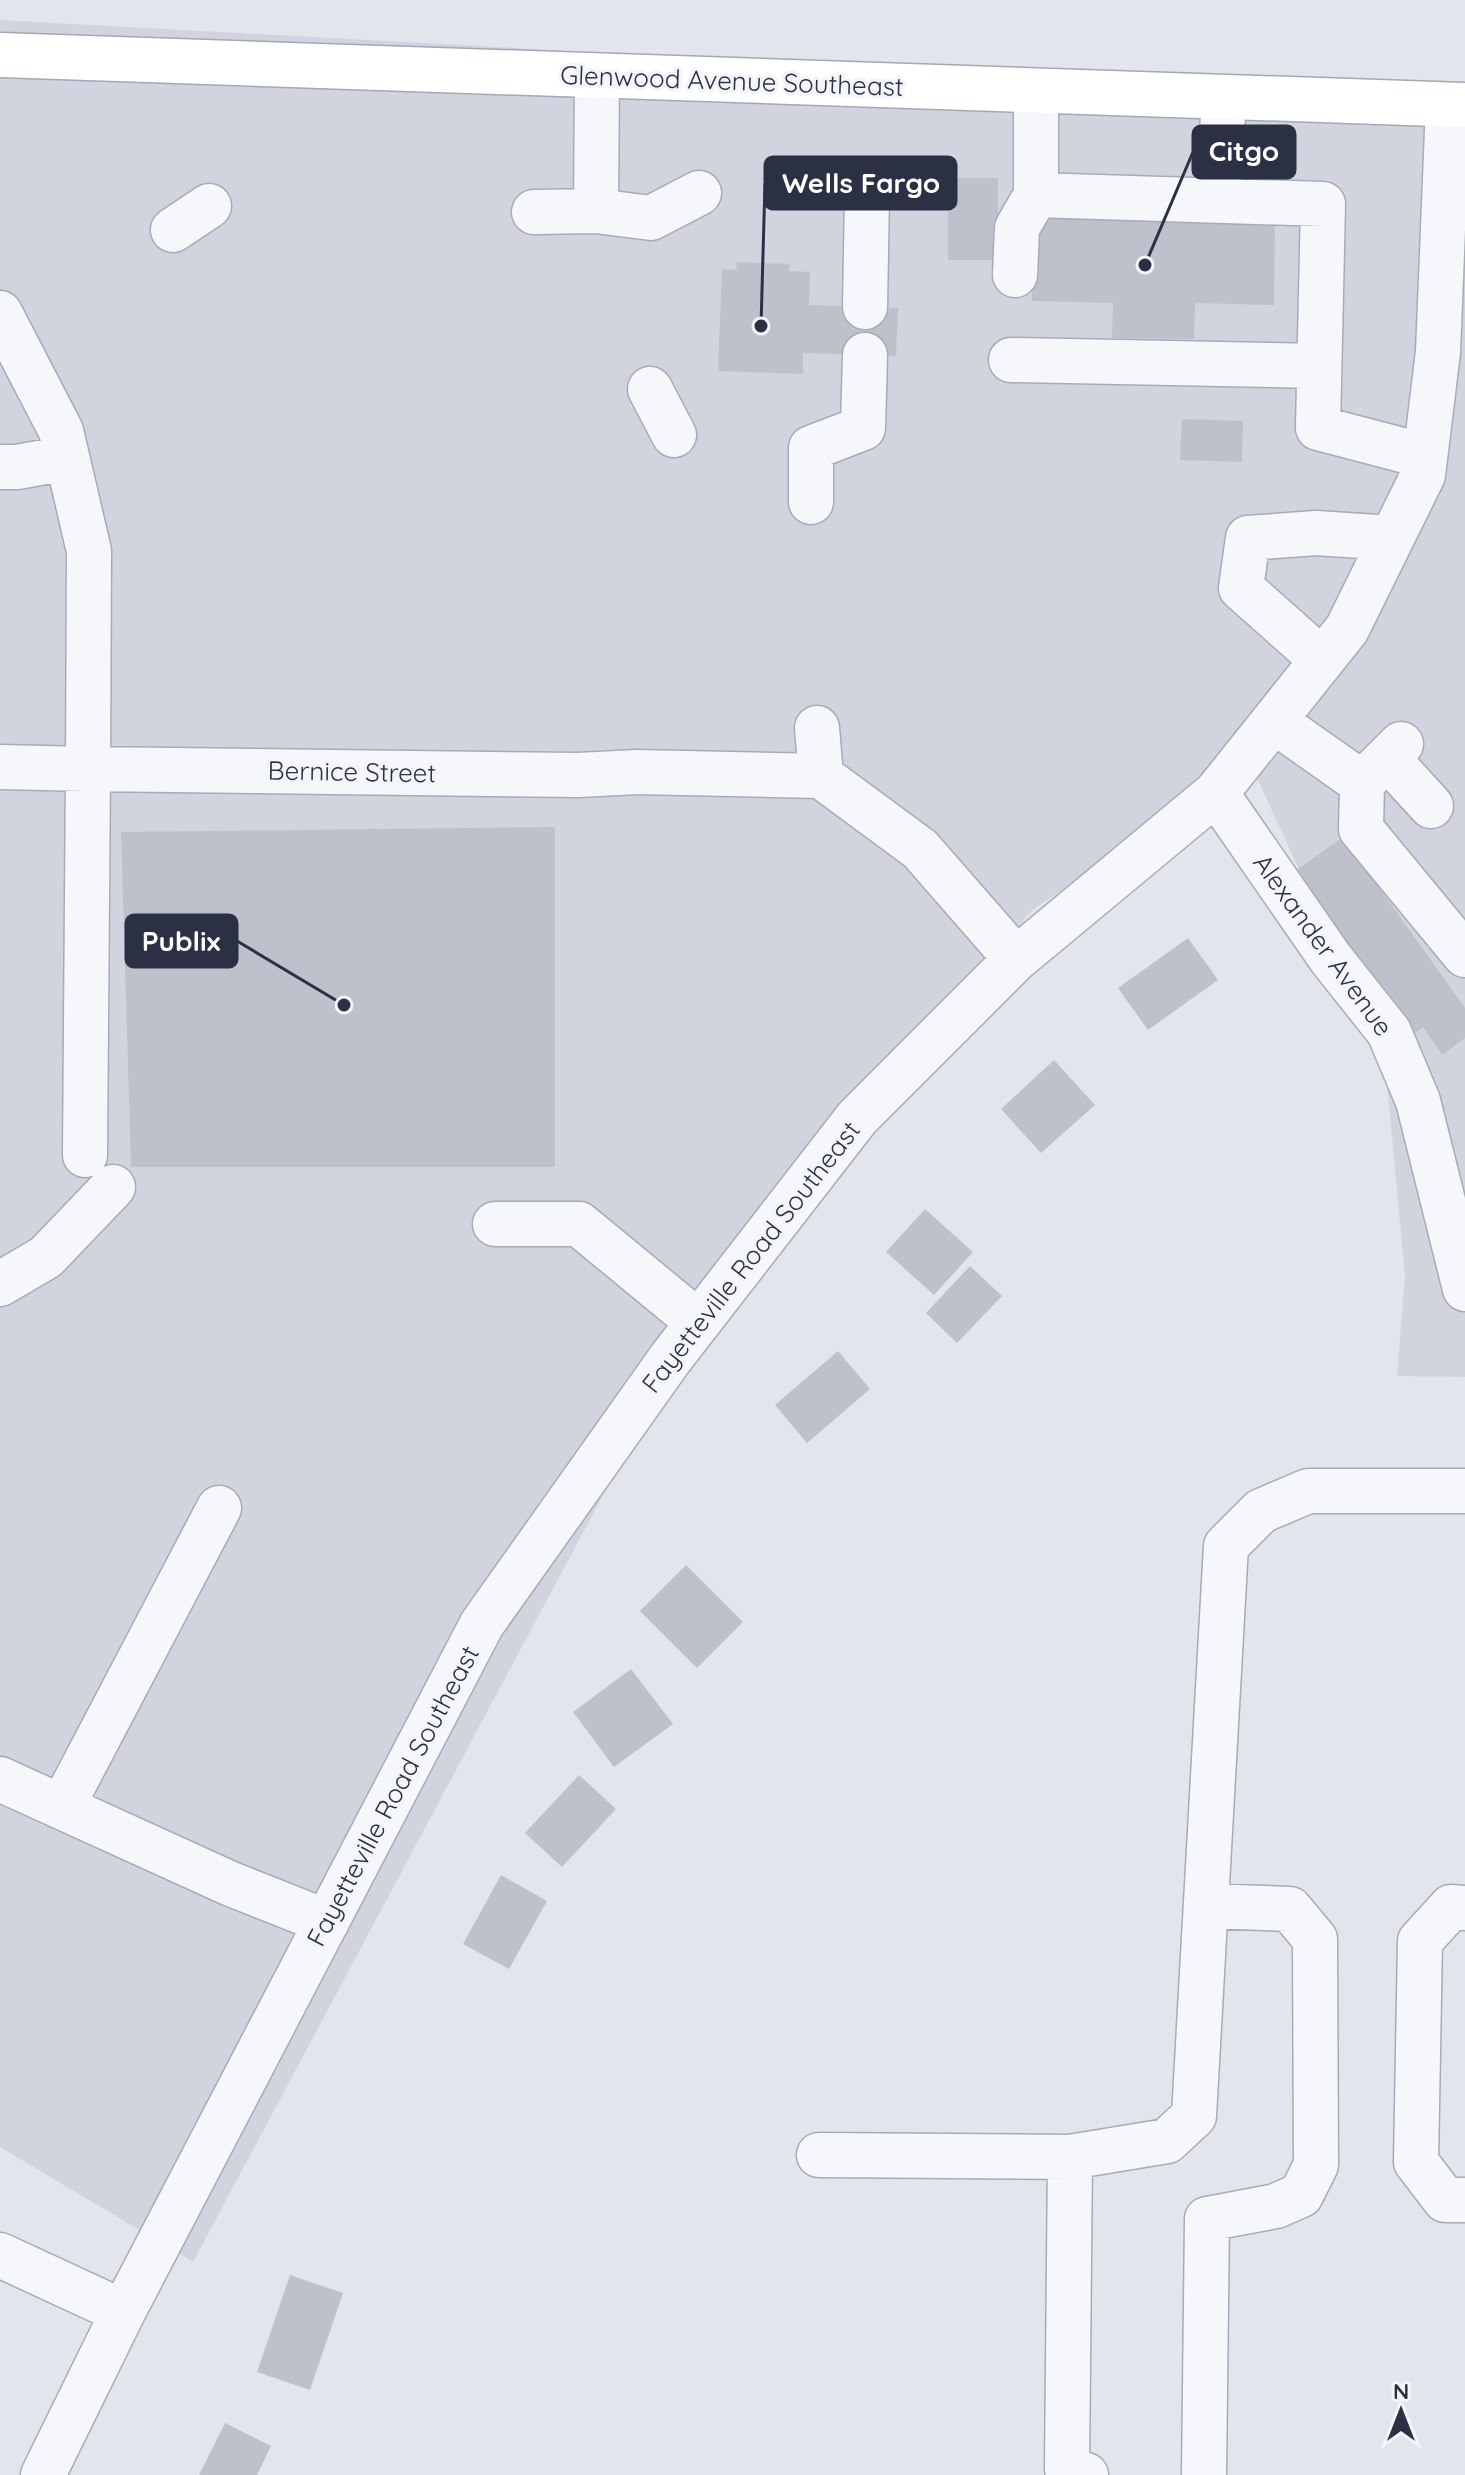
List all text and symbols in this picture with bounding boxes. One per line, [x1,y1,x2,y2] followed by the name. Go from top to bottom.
[560,58,904,103] street label: Glenwood Avenue Southeast
[1193,126,1295,178] callout: Citgo
[1209,133,1279,168] text: Citgo
[765,157,956,209] callout: Wells Fargo
[782,165,940,200] text: Wells Fargo
[267,754,437,789] street label: Bernice Street
[1246,847,1400,1042] street label: Alexander Avenue
[126,915,237,967] callout: Publix
[142,923,221,958] text: Publix
[634,1114,867,1399] street label: Fayetteville Road Southeast
[299,1640,486,1952] street label: Fayetteville Road Southeast
[1361,2371,1441,2451] north arrow
[1393,2377,1409,2405] text: N

